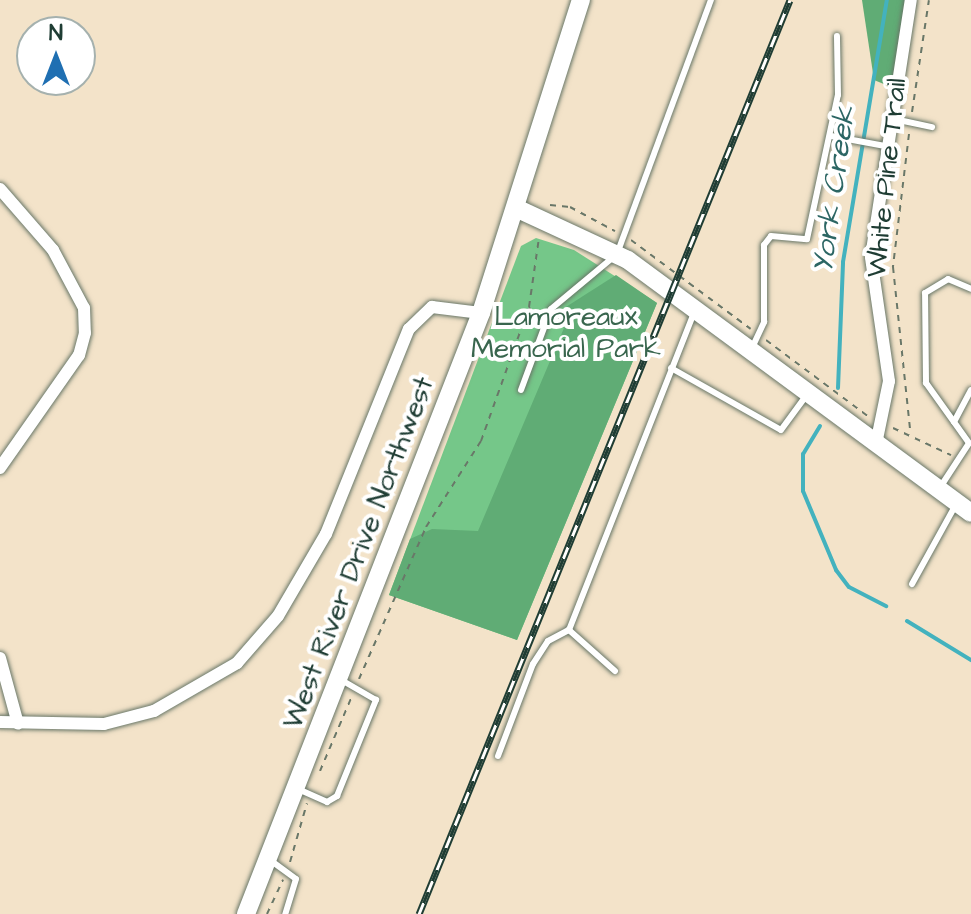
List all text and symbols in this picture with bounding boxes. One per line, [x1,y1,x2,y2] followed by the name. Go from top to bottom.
[16,16,96,96] north arrow
[49,18,63,49] text: N
[860,77,914,279] street label: White Pine Trail
[804,104,864,276] water label: York Creek
[471,300,661,366] park label: Lamoreaux Memorial Park
[276,372,442,734] street label: West River Drive Northwest

